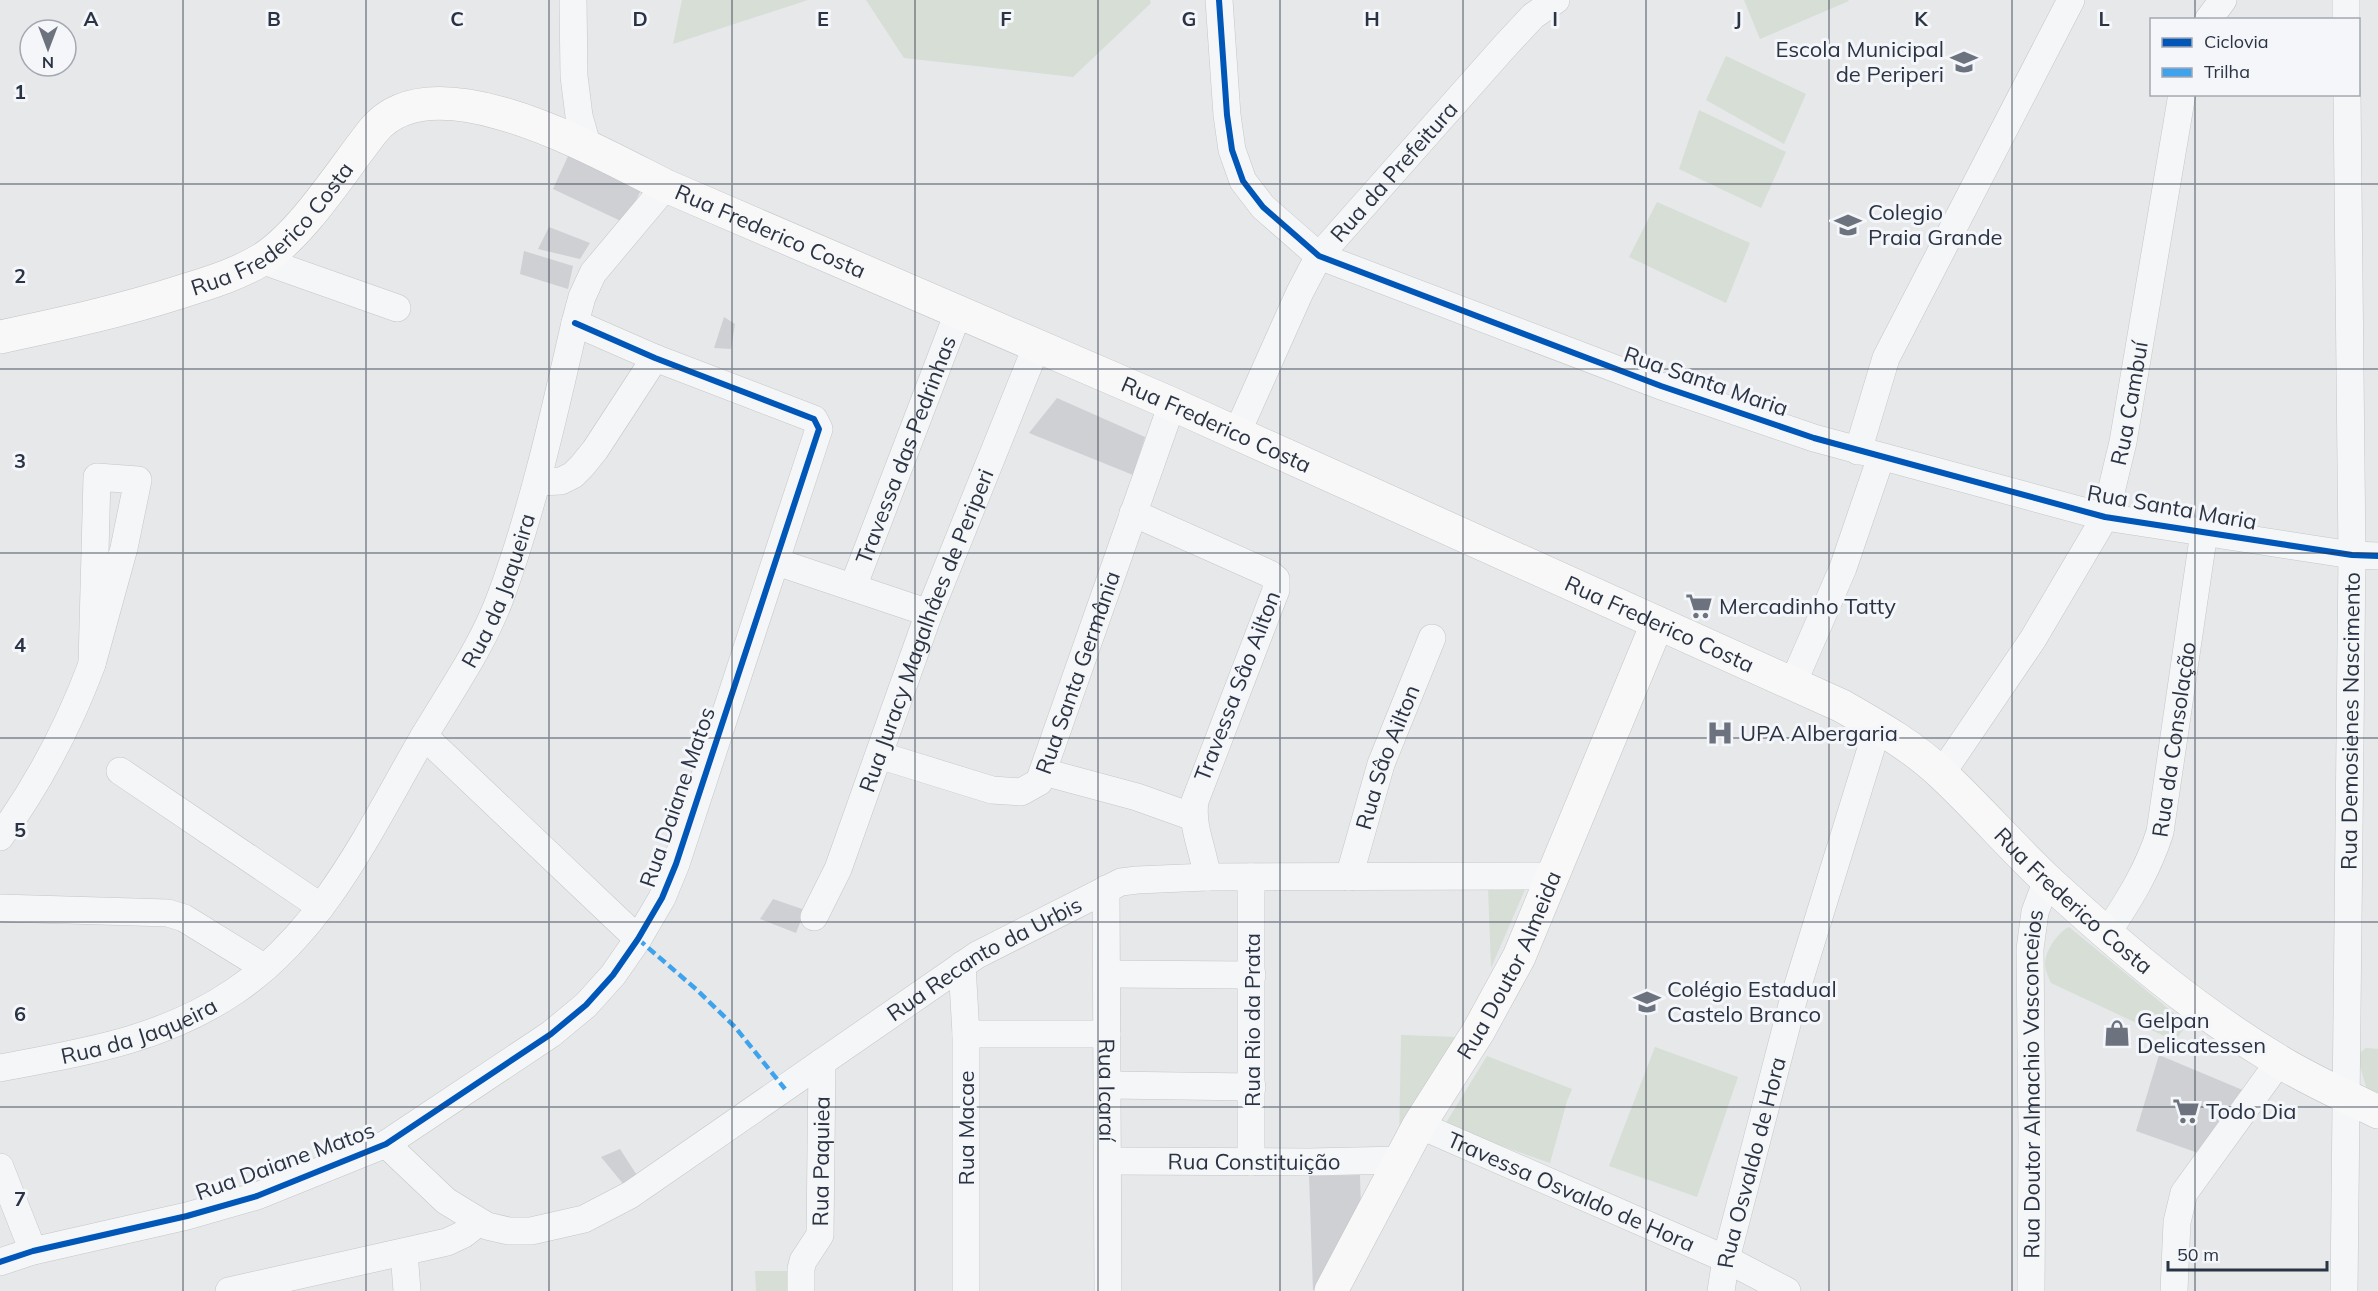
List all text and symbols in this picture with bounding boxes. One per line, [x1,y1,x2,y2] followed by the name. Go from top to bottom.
[84,6,99,31] text: A
[267,6,281,31] text: B
[450,6,464,31] text: C
[632,6,648,31] text: D
[817,6,829,31] text: E
[1000,6,1012,31] text: F
[1182,6,1196,31] text: G
[1364,6,1380,31] text: H
[1552,6,1558,31] text: I
[1734,6,1742,31] text: J
[1914,6,1928,31] text: K
[2098,6,2110,31] text: L
[18,18,78,78] north arrow
[2150,18,2360,96] legend
[2204,30,2269,53] text: Ciclovia
[1775,35,1944,88] place label: Escola Municipal de Periperi
[1949,47,1979,77] school or university icon: Escola Municipal de Periperi
[42,53,54,73] text: N
[2204,60,2250,83] text: Trilha
[14,79,26,104] text: 1
[1324,95,1464,248] street label: Rua da Prefeitura
[187,156,359,302] street label: Rua Frederico Costa
[671,178,870,284] street label: Rua Frederico Costa
[1868,198,2003,251] place label: Colegio Praia Grande
[1833,210,1863,240] school or university icon: Colegio Praia Grande
[14,263,26,288] text: 2
[849,332,962,568] street label: Travessa das Pedrinhas
[2104,338,2154,468] street label: Rua Cambuí
[1620,340,1792,422] street label: Rua Santa Maria
[1117,370,1316,479] street label: Rua Frederico Costa
[14,448,26,473] text: 3
[852,465,1000,796] street label: Rua Juracy Magalhâes de Periperi
[2085,478,2259,536] street label: Rua Santa Maria
[455,510,541,673] street label: Rua da Jaqueira
[1029,567,1126,778] street label: Rua Santa Germânia
[1560,569,1759,679] street label: Rua Frederico Costa
[2335,572,2366,870] street label: Rua Demosienes Nascimento
[1188,587,1286,785] street label: Travessa Sâo Ailton
[1684,591,1714,621] supermarket icon: Mercadinho Tatty
[1719,592,1896,620] place label: Mercadinho Tatty
[14,632,26,657] text: 4
[2145,640,2202,839] street label: Rua da Consolação
[1349,680,1426,833] street label: Rua Sâo Ailton
[633,703,721,891] street label: Rua Daiane Matos
[1705,718,1735,748] hospital icon: UPA Albergaria
[1740,719,1898,747] place label: UPA Albergaria
[14,817,26,842] text: 5
[1988,821,2158,980] street label: Rua Frederico Costa
[1450,867,1567,1064] street label: Rua Doutor Almeida
[881,890,1086,1027] street label: Rua Recanto da Urbis
[2016,908,2049,1259] street label: Rua Doutor Almachio Vasconceios
[1238,933,1266,1107] street label: Rua Rio da Prata
[1667,975,1837,1028] place label: Colégio Estadual Castelo Branco
[1632,987,1662,1017] school or university icon: Colégio Estadual Castelo Branco
[58,991,222,1070] street label: Rua da Jaqueira
[14,1001,26,1026] text: 6
[2137,1006,2266,1059] place label: Gelpan Delicatessen
[2102,1018,2132,1048] shop icon: Gelpan Delicatessen
[1093,1038,1121,1143] street label: Rua Icaraí
[1711,1054,1792,1270] street label: Rua Osvaldo de Hora
[952,1071,980,1185] street label: Rua Macae
[806,1096,836,1227] street label: Rua Paquiea
[2171,1096,2201,1126] supermarket icon: Todo Dia
[2206,1097,2297,1125] place label: Todo Dia
[192,1116,378,1206] street label: Rua Daiane Matos
[1443,1125,1699,1258] street label: Travessa Osvaldo de Hora
[1168,1147,1341,1176] street label: Rua Constituição
[14,1186,26,1211] text: 7
[2168,1234,2327,1272] scale bar
[2177,1243,2219,1266] text: 50 m

